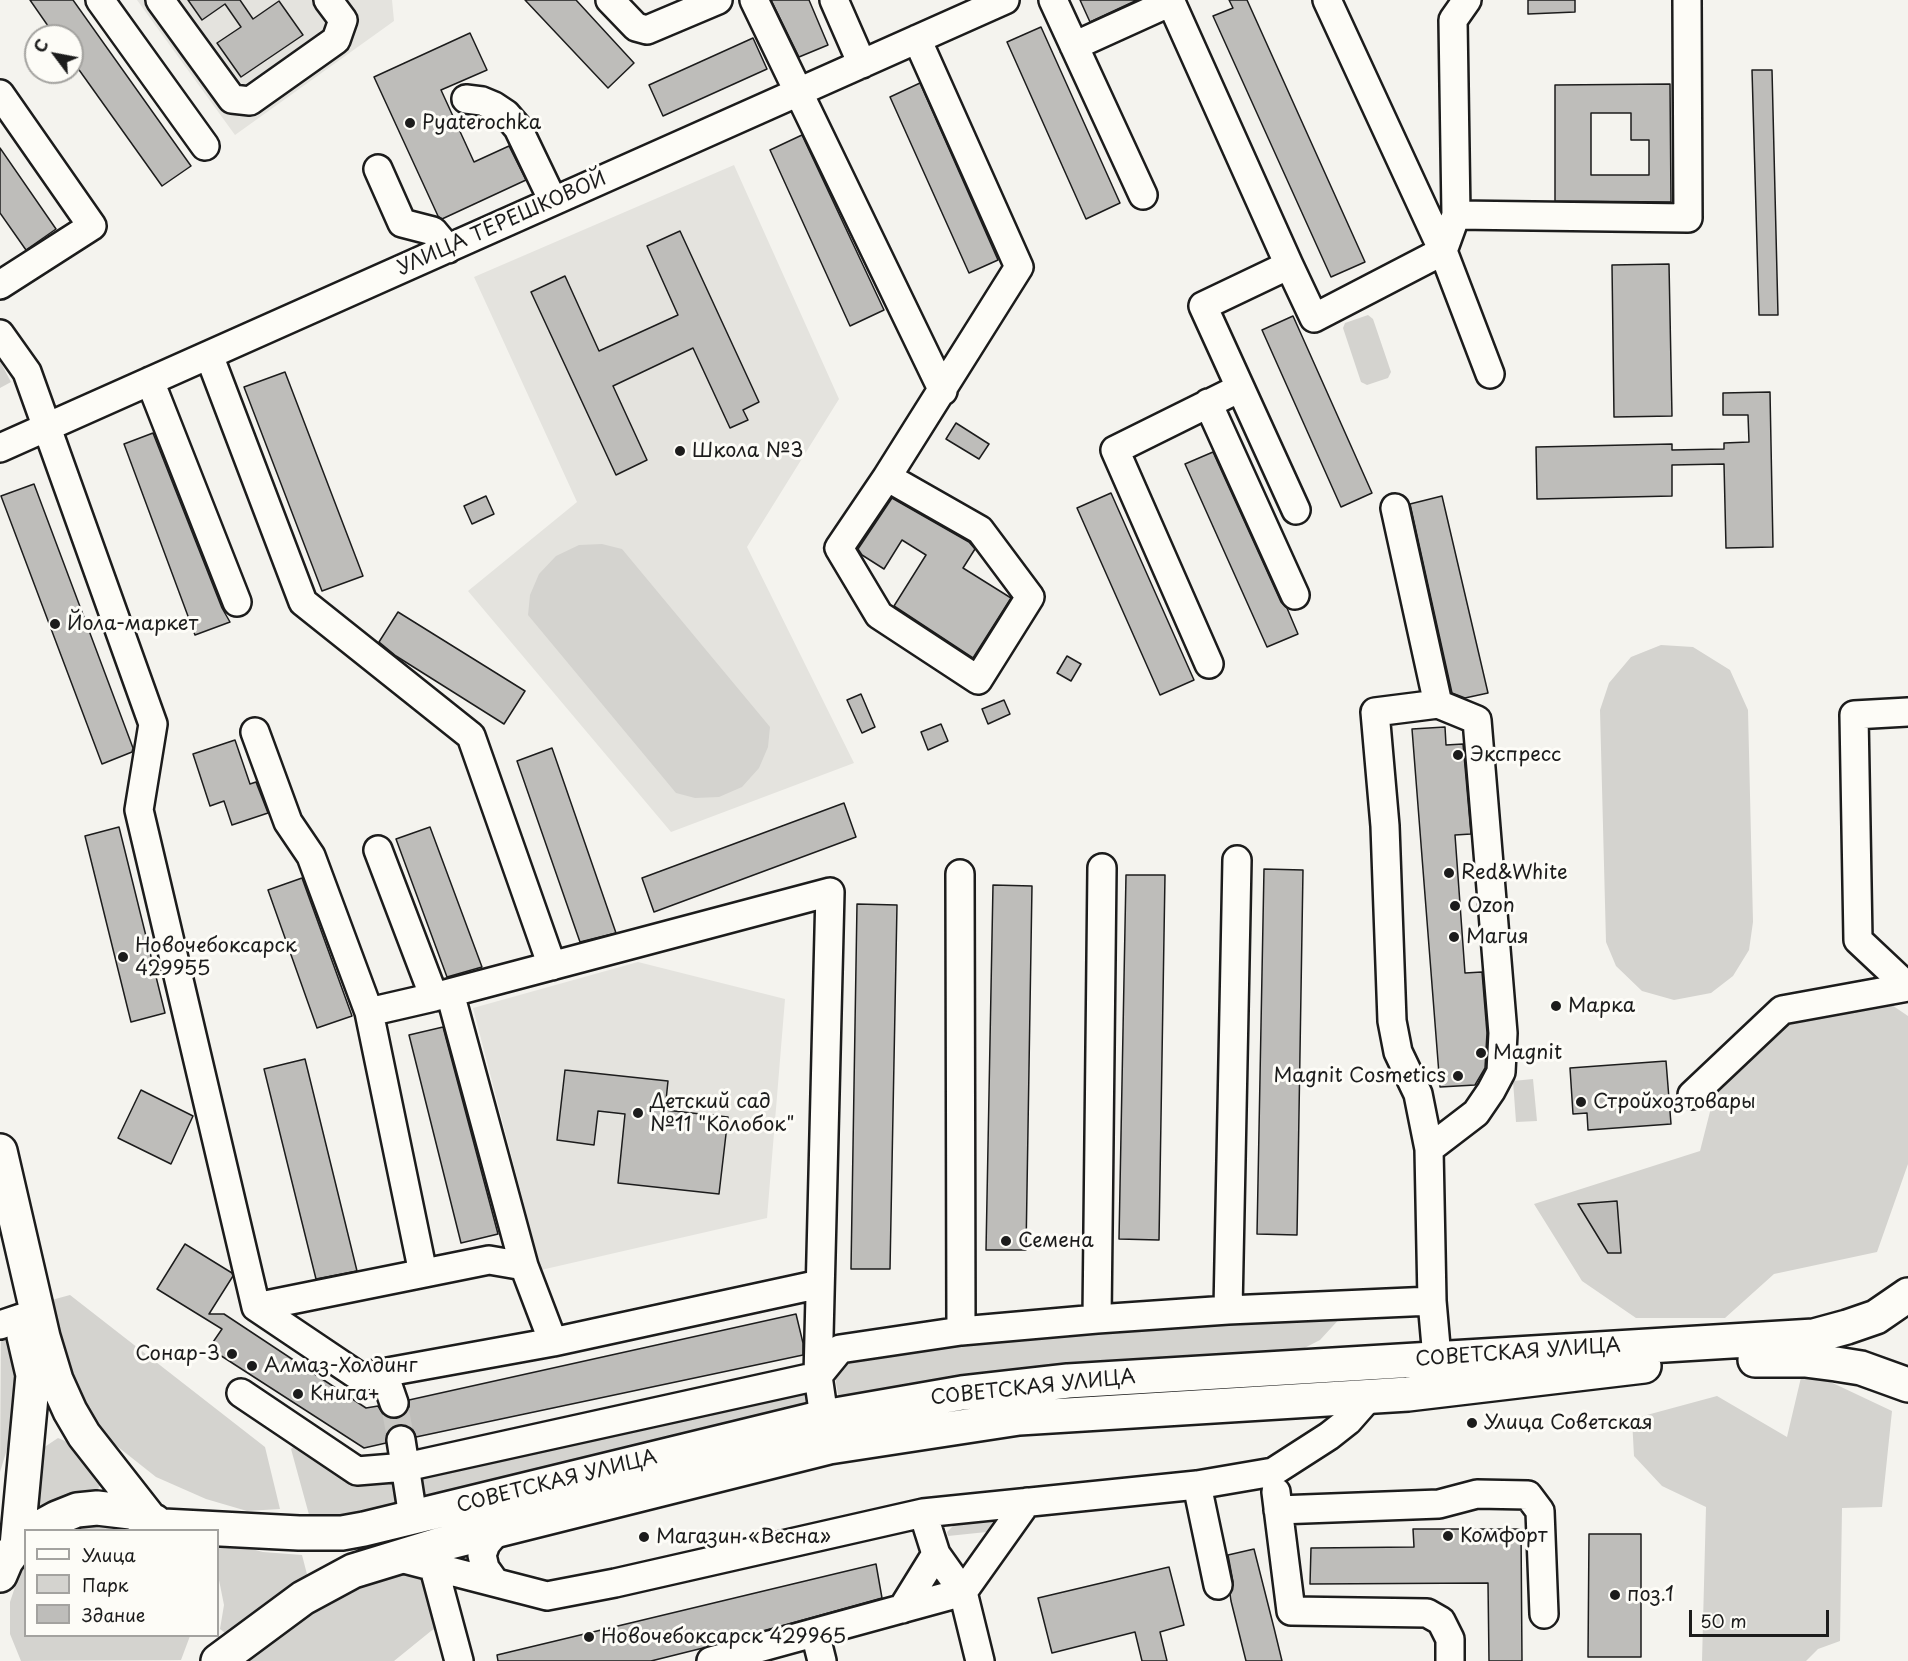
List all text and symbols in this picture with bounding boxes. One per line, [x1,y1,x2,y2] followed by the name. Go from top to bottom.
[24,24,84,84] north arrow
[27,34,54,57] text: С
[422,111,541,135] place label: Pyaterochka
[403,116,417,130] marker: Pyaterochka
[394,167,610,281] street label: УЛИЦА ТЕРЕШКОВОЙ
[692,439,803,463] place label: Школа №3
[673,444,687,458] marker: Школа №3
[67,612,198,636] place label: Йола-маркет
[48,617,62,631] marker: Йола-маркет
[1470,743,1561,767] place label: Экспресс
[1451,748,1465,762] marker: Экспресс
[1461,861,1568,885] place label: Red&White
[1442,866,1456,880] marker: Red&White
[1467,894,1515,918] place label: Ozon
[1448,899,1462,913] marker: Ozon
[1466,925,1529,949] place label: Магия
[1447,930,1461,944] marker: Магия
[135,934,297,981] place label: Новочебоксарск 429955
[116,950,130,964] marker: Новочебоксарск 429955
[1568,994,1635,1018] place label: Марка
[1549,999,1563,1013] marker: Марка
[1493,1041,1562,1065] place label: Magnit
[1474,1046,1488,1060] marker: Magnit
[1274,1064,1446,1088] place label: Magnit Cosmetics
[1451,1069,1465,1083] marker: Magnit Cosmetics
[650,1090,794,1137] place label: Детский сад №11 "Колобок"
[1593,1090,1755,1114] place label: Стройхозтовары
[1574,1095,1588,1109] marker: Стройхозтовары
[631,1106,645,1120] marker: Детский сад №11 "Колобок"
[1018,1229,1094,1253] place label: Семена
[999,1234,1013,1248] marker: Семена
[1415,1334,1621,1372] street label: СОВЕТСКАЯ УЛИЦА
[135,1342,220,1366] place label: Сонар-3
[225,1347,239,1361] marker: Сонар-3
[264,1354,417,1378] place label: Алмаз-Холдинг
[245,1359,259,1373] marker: Алмаз-Холдинг
[929,1365,1137,1411] street label: СОВЕТСКАЯ УЛИЦА
[310,1382,380,1406] place label: Книга+
[291,1387,305,1401] marker: Книга+
[1484,1411,1653,1435] place label: Улица Советская
[1465,1416,1479,1430] marker: Улица Советская
[454,1445,660,1519] street label: СОВЕТСКАЯ УЛИЦА
[1460,1524,1547,1548] place label: Комфорт
[656,1525,831,1549] place label: Магазин «Весна»
[24,1529,219,1637] legend
[1441,1529,1455,1543] marker: Комфорт
[637,1530,651,1544] marker: Магазин «Весна»
[82,1541,136,1568] text: Улица
[82,1571,128,1598] text: Парк
[1627,1583,1674,1607] place label: поз.1
[1608,1588,1622,1602] marker: поз.1
[1692,1598,1832,1636] scale bar
[82,1601,145,1628] text: Здание
[1700,1607,1747,1634] text: 50 m
[601,1625,846,1649] place label: Новочебоксарск 429965
[582,1630,596,1644] marker: Новочебоксарск 429965

